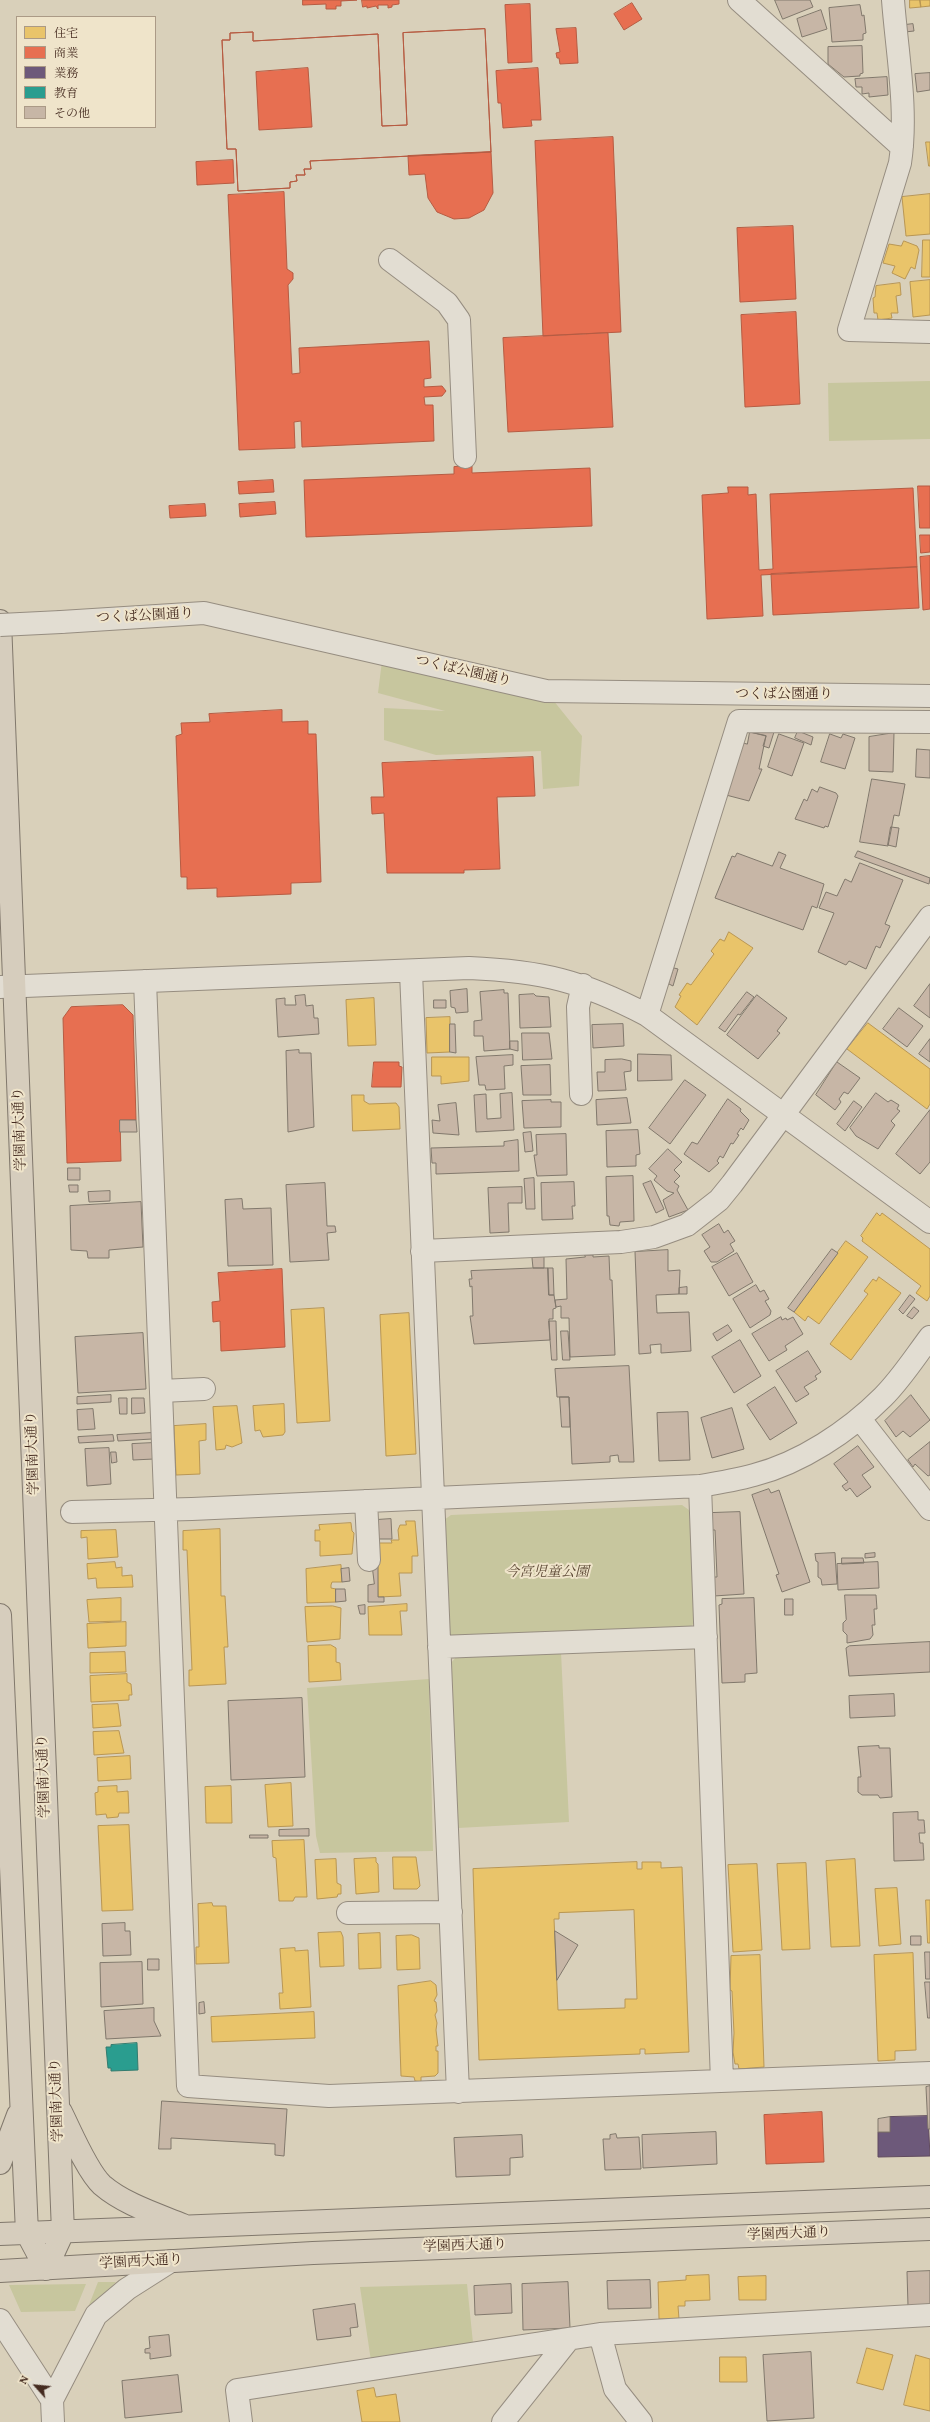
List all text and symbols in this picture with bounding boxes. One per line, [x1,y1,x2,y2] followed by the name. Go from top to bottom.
[16,16,156,128] legend
[54,26,78,42] text: 住宅
[54,46,78,62] text: 商業
[54,66,78,82] text: 業務
[54,86,78,102] text: 教育
[54,106,90,122] text: その他
[96,606,194,628] street label: つくば公園通り
[413,653,513,691] street label: つくば公園通り
[735,687,833,703] street label: つくば公園通り
[11,1087,31,1171] street label: 学園南大通り
[24,1411,44,1495] street label: 学園南大通り
[505,1565,589,1581] park label: 今宮児童公園
[35,1734,55,1818] street label: 学園南大通り
[48,2058,68,2142] street label: 学園南大通り
[747,2225,831,2245] street label: 学園西大通り
[423,2237,507,2257] street label: 学園西大通り
[99,2252,183,2274] street label: 学園西大通り
[16,2366,56,2406] north arrow
[16,2373,33,2387] text: N

